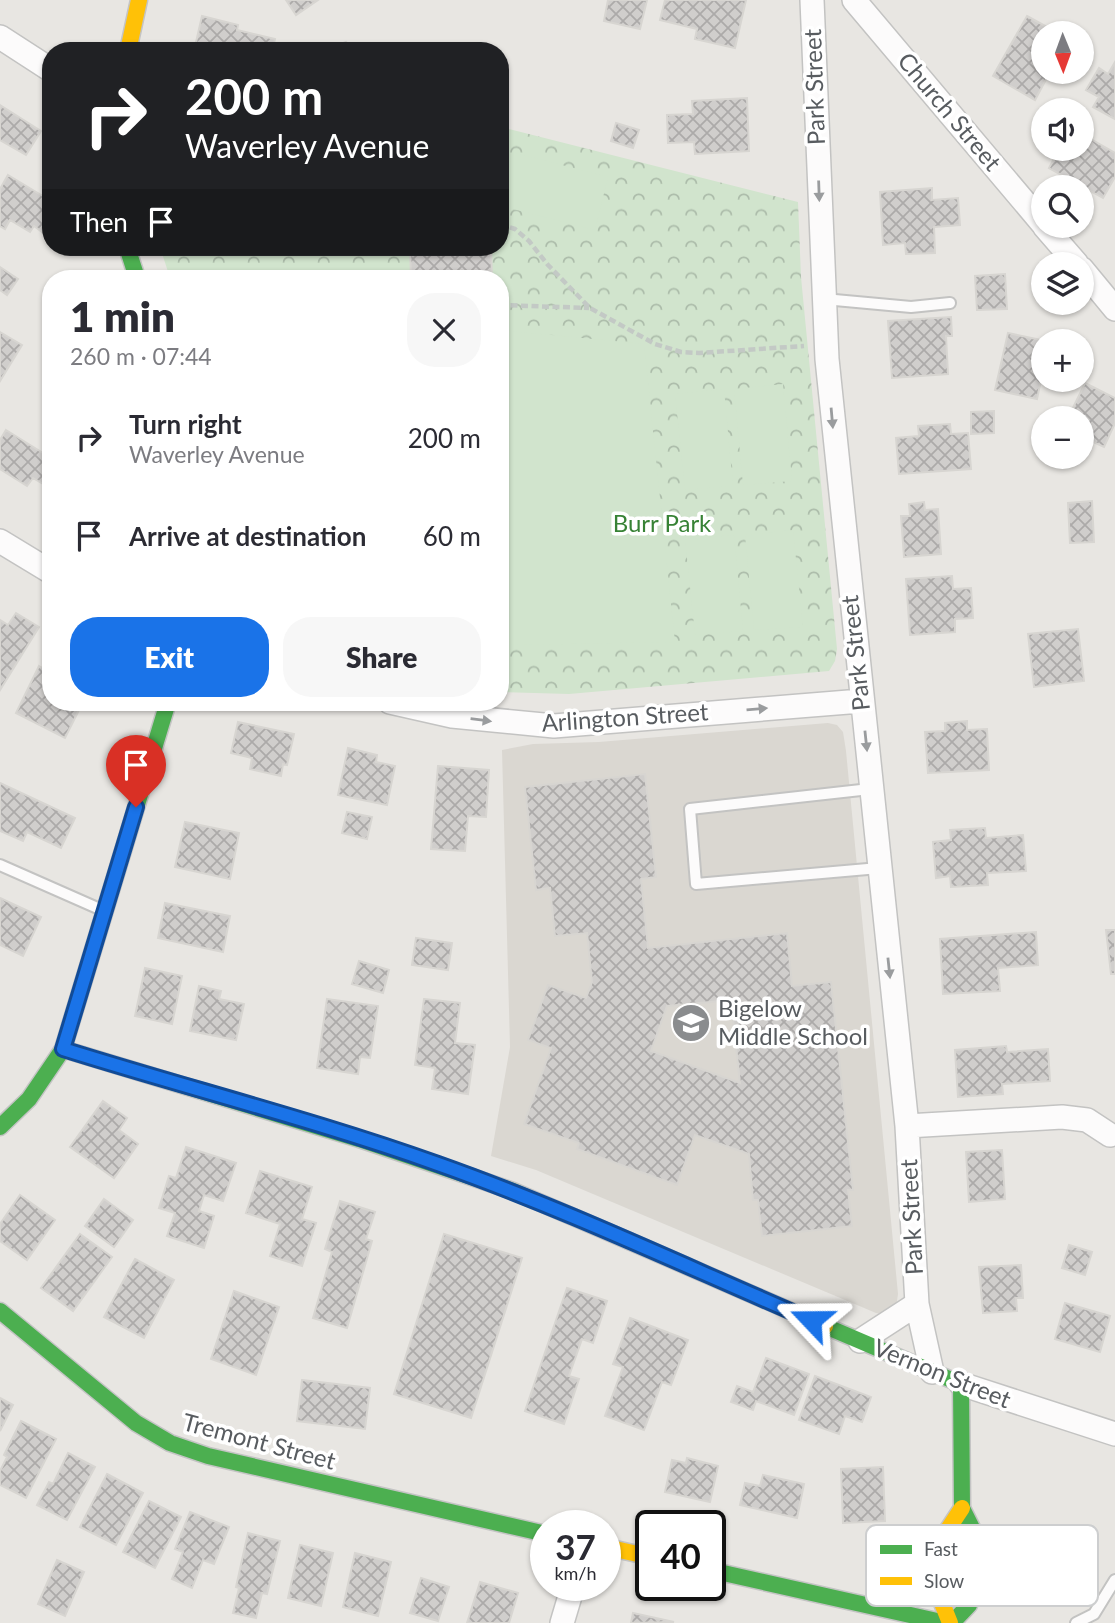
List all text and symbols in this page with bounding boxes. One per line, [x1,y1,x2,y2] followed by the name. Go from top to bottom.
[1031,21,1094,84] north arrow
[1031,21,1094,469] map controls
[797,28,830,146] street label: Park Street
[892,46,1008,176] street label: Church Street
[185,67,323,125] text: 200 m
[70,70,161,161] icon: right
[1031,98,1094,161] button: sound
[185,126,429,165] text: Waverley Avenue
[1031,175,1094,238] button: search
[813,180,825,202] one-way arrow
[142,203,180,241] icon: arrive
[70,206,128,238] text: Then
[1031,252,1094,315] button: layers
[70,291,175,341] text: 1 min
[407,293,481,367] button: close
[1031,329,1094,392] button: +
[70,342,212,370] text: 260 m · 07:44
[1031,406,1094,469] button: −
[827,407,838,429] one-way arrow
[129,408,242,440] text: Turn right
[70,419,108,457] icon: right
[408,422,481,454] text: 200 m
[129,440,305,468] text: Waverley Avenue
[613,508,712,537] park label: Burr Park
[70,517,108,555] icon: arrive
[129,520,366,552] text: Arrive at destination
[423,520,481,552] text: 60 m
[834,593,875,712] street label: Park Street
[70,617,269,697] button: Exit
[283,617,481,697] button: Share
[541,696,710,737] street label: Arlington Street
[746,703,768,714] one-way arrow
[470,714,492,725] one-way arrow
[860,731,871,753] one-way arrow
[106,735,166,807] pin
[117,746,155,784] icon: arrive
[884,957,895,979] one-way arrow
[718,993,868,1050] place label: Bigelow Middle School
[670,1002,712,1044] school or university icon: Bigelow Middle School
[893,1158,928,1276] street label: Park Street
[774,1283,848,1357] position arrow
[870,1332,1016,1413] street label: Vernon Street
[180,1406,339,1475] street label: Tremont Street
[635,1510,726,1601] speed limit sign: 40
[555,1525,596,1567] text: 37
[866,1525,1098,1606] legend
[924,1537,958,1560] text: Fast
[554,1562,597,1584] text: km/h
[924,1569,964,1592] text: Slow

